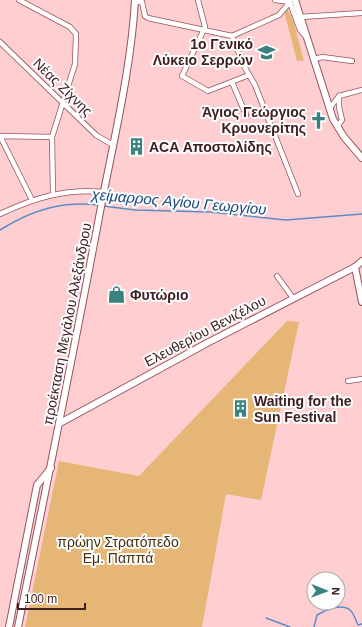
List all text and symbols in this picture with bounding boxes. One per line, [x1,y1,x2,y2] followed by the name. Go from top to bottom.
[153,36,253,68] place label: 1ο Γενικό Λύκειο Σερρών
[256,42,276,62] school or university icon: 1ο Γενικό Λύκειο Σερρών
[30,55,96,119] street label: Νέας Ζίχνης
[202,104,306,136] place label: Άγιος Γεώργιος Κρυονερίτης
[309,110,329,130] church icon: Άγιος Γεώργιος Κρυονερίτης
[126,137,146,157] building icon: ACA Αποστολίδης
[149,139,272,155] place label: ACA Αποστολίδης
[89,185,267,218] water label: χείμαρρος Αγίου Γεωργίου
[40,222,94,426] street label: προέκταση Μεγάλου Αλεξάνδρου
[107,285,127,305] shop icon: Φυτώριο
[130,287,188,303] place label: Φυτώριο
[142,292,268,370] street label: Ελευθερίου Βενιζέλου
[254,393,352,425] place label: Waiting for the Sun Festival
[231,399,251,419] building icon: Waiting for the Sun Festival
[57,534,179,566] park label: πρώην Στρατόπεδο Εμ. Παππά
[306,571,346,611] north arrow
[18,585,85,611] scale bar
[330,587,342,595] text: N
[24,592,57,606] text: 100 m

